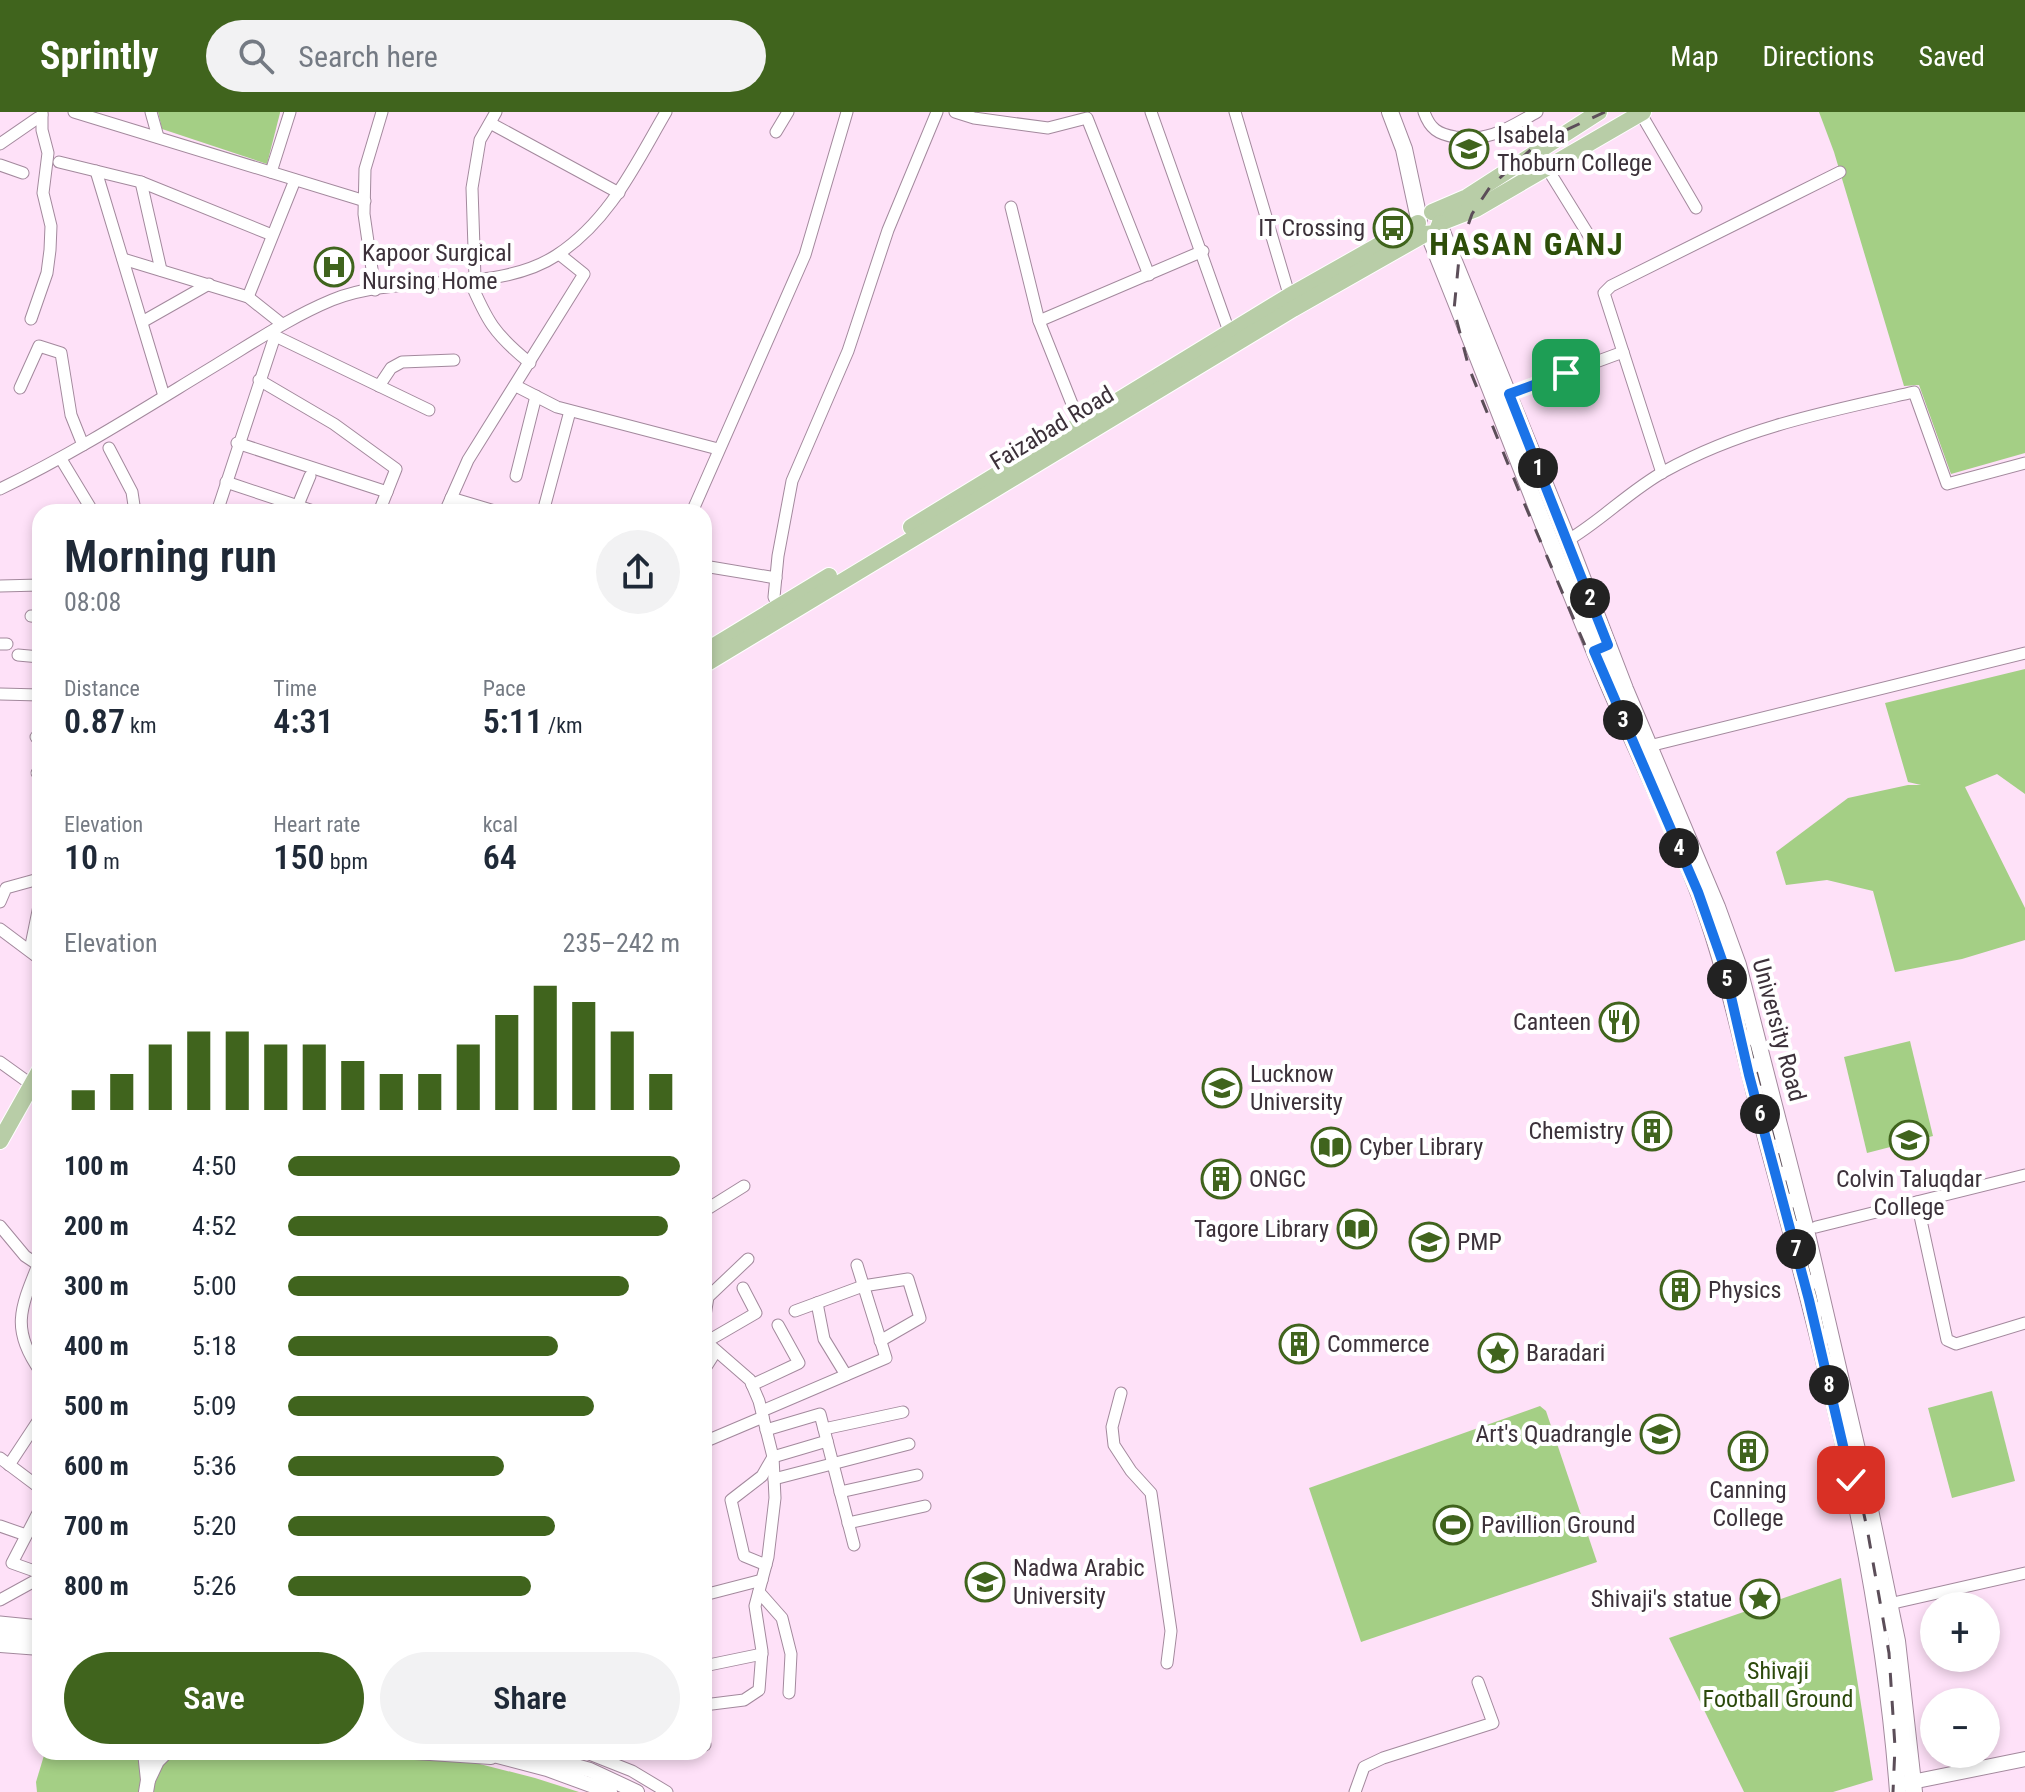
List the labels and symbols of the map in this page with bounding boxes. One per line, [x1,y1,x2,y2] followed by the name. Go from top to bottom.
[1497,121,1652,177] place label: Isabela Thoburn College
[1448,128,1490,170] school or university icon: Isabela Thoburn College
[1372,207,1414,249] bus stop icon: IT Crossing
[1258,214,1365,242] place label: IT Crossing
[1429,225,1625,263] district label: HASAN GANJ
[362,239,512,295] place label: Kapoor Surgical Nursing Home
[313,246,355,288] hospital icon: Kapoor Surgical Nursing Home
[1532,339,1600,407] pin
[985,380,1119,476] street label: Faizabad Road
[1518,448,1558,488] pin: 1
[1570,578,1610,618] pin: 2
[1603,700,1643,740] pin: 3
[1659,828,1699,868] pin: 4
[1747,956,1811,1104] street label: University Road
[1707,959,1747,999] pin: 5
[1598,1001,1640,1043] restaurant icon: Canteen
[1513,1008,1591,1036] place label: Canteen
[1250,1060,1343,1116] place label: Lucknow University
[1201,1067,1243,1109] school or university icon: Lucknow University
[1740,1094,1780,1134] pin: 6
[1631,1110,1673,1152] building icon: Chemistry
[1528,1117,1624,1145] place label: Chemistry
[1888,1119,1930,1161] school or university icon: Colvin Taluqdar College
[1310,1126,1352,1168] library icon: Cyber Library
[1359,1133,1483,1161] place label: Cyber Library
[1200,1158,1242,1200] building icon: ONGC
[1249,1165,1306,1193] place label: ONGC
[1836,1165,1982,1221] place label: Colvin Taluqdar College
[1336,1208,1378,1250] library icon: Tagore Library
[1194,1215,1329,1243] place label: Tagore Library
[1408,1221,1450,1263] school or university icon: PMP
[1457,1228,1502,1256] place label: PMP
[1776,1229,1816,1269] pin: 7
[1659,1269,1701,1311] building icon: Physics
[1708,1276,1781,1304] place label: Physics
[1278,1323,1320,1365] building icon: Commerce
[1327,1330,1429,1358] place label: Commerce
[1477,1332,1519,1374] place icon: Baradari
[1526,1339,1605,1367] place label: Baradari
[1809,1365,1849,1405] pin: 8
[1639,1413,1681,1455] school or university icon: Art's Quadrangle
[1475,1420,1632,1448] place label: Art's Quadrangle
[1727,1430,1769,1472] building icon: Canning College
[1817,1446,1885,1514] pin
[1709,1476,1787,1532] place label: Canning College
[1432,1504,1474,1546] sports icon: Pavillion Ground
[1481,1511,1635,1539] place label: Pavillion Ground
[1013,1554,1144,1610] place label: Nadwa Arabic University
[964,1561,1006,1603] school or university icon: Nadwa Arabic University
[1739,1578,1781,1620] place icon: Shivaji's statue
[1591,1585,1732,1613] place label: Shivaji's statue
[1703,1657,1853,1713] park label: Shivaji Football Ground

